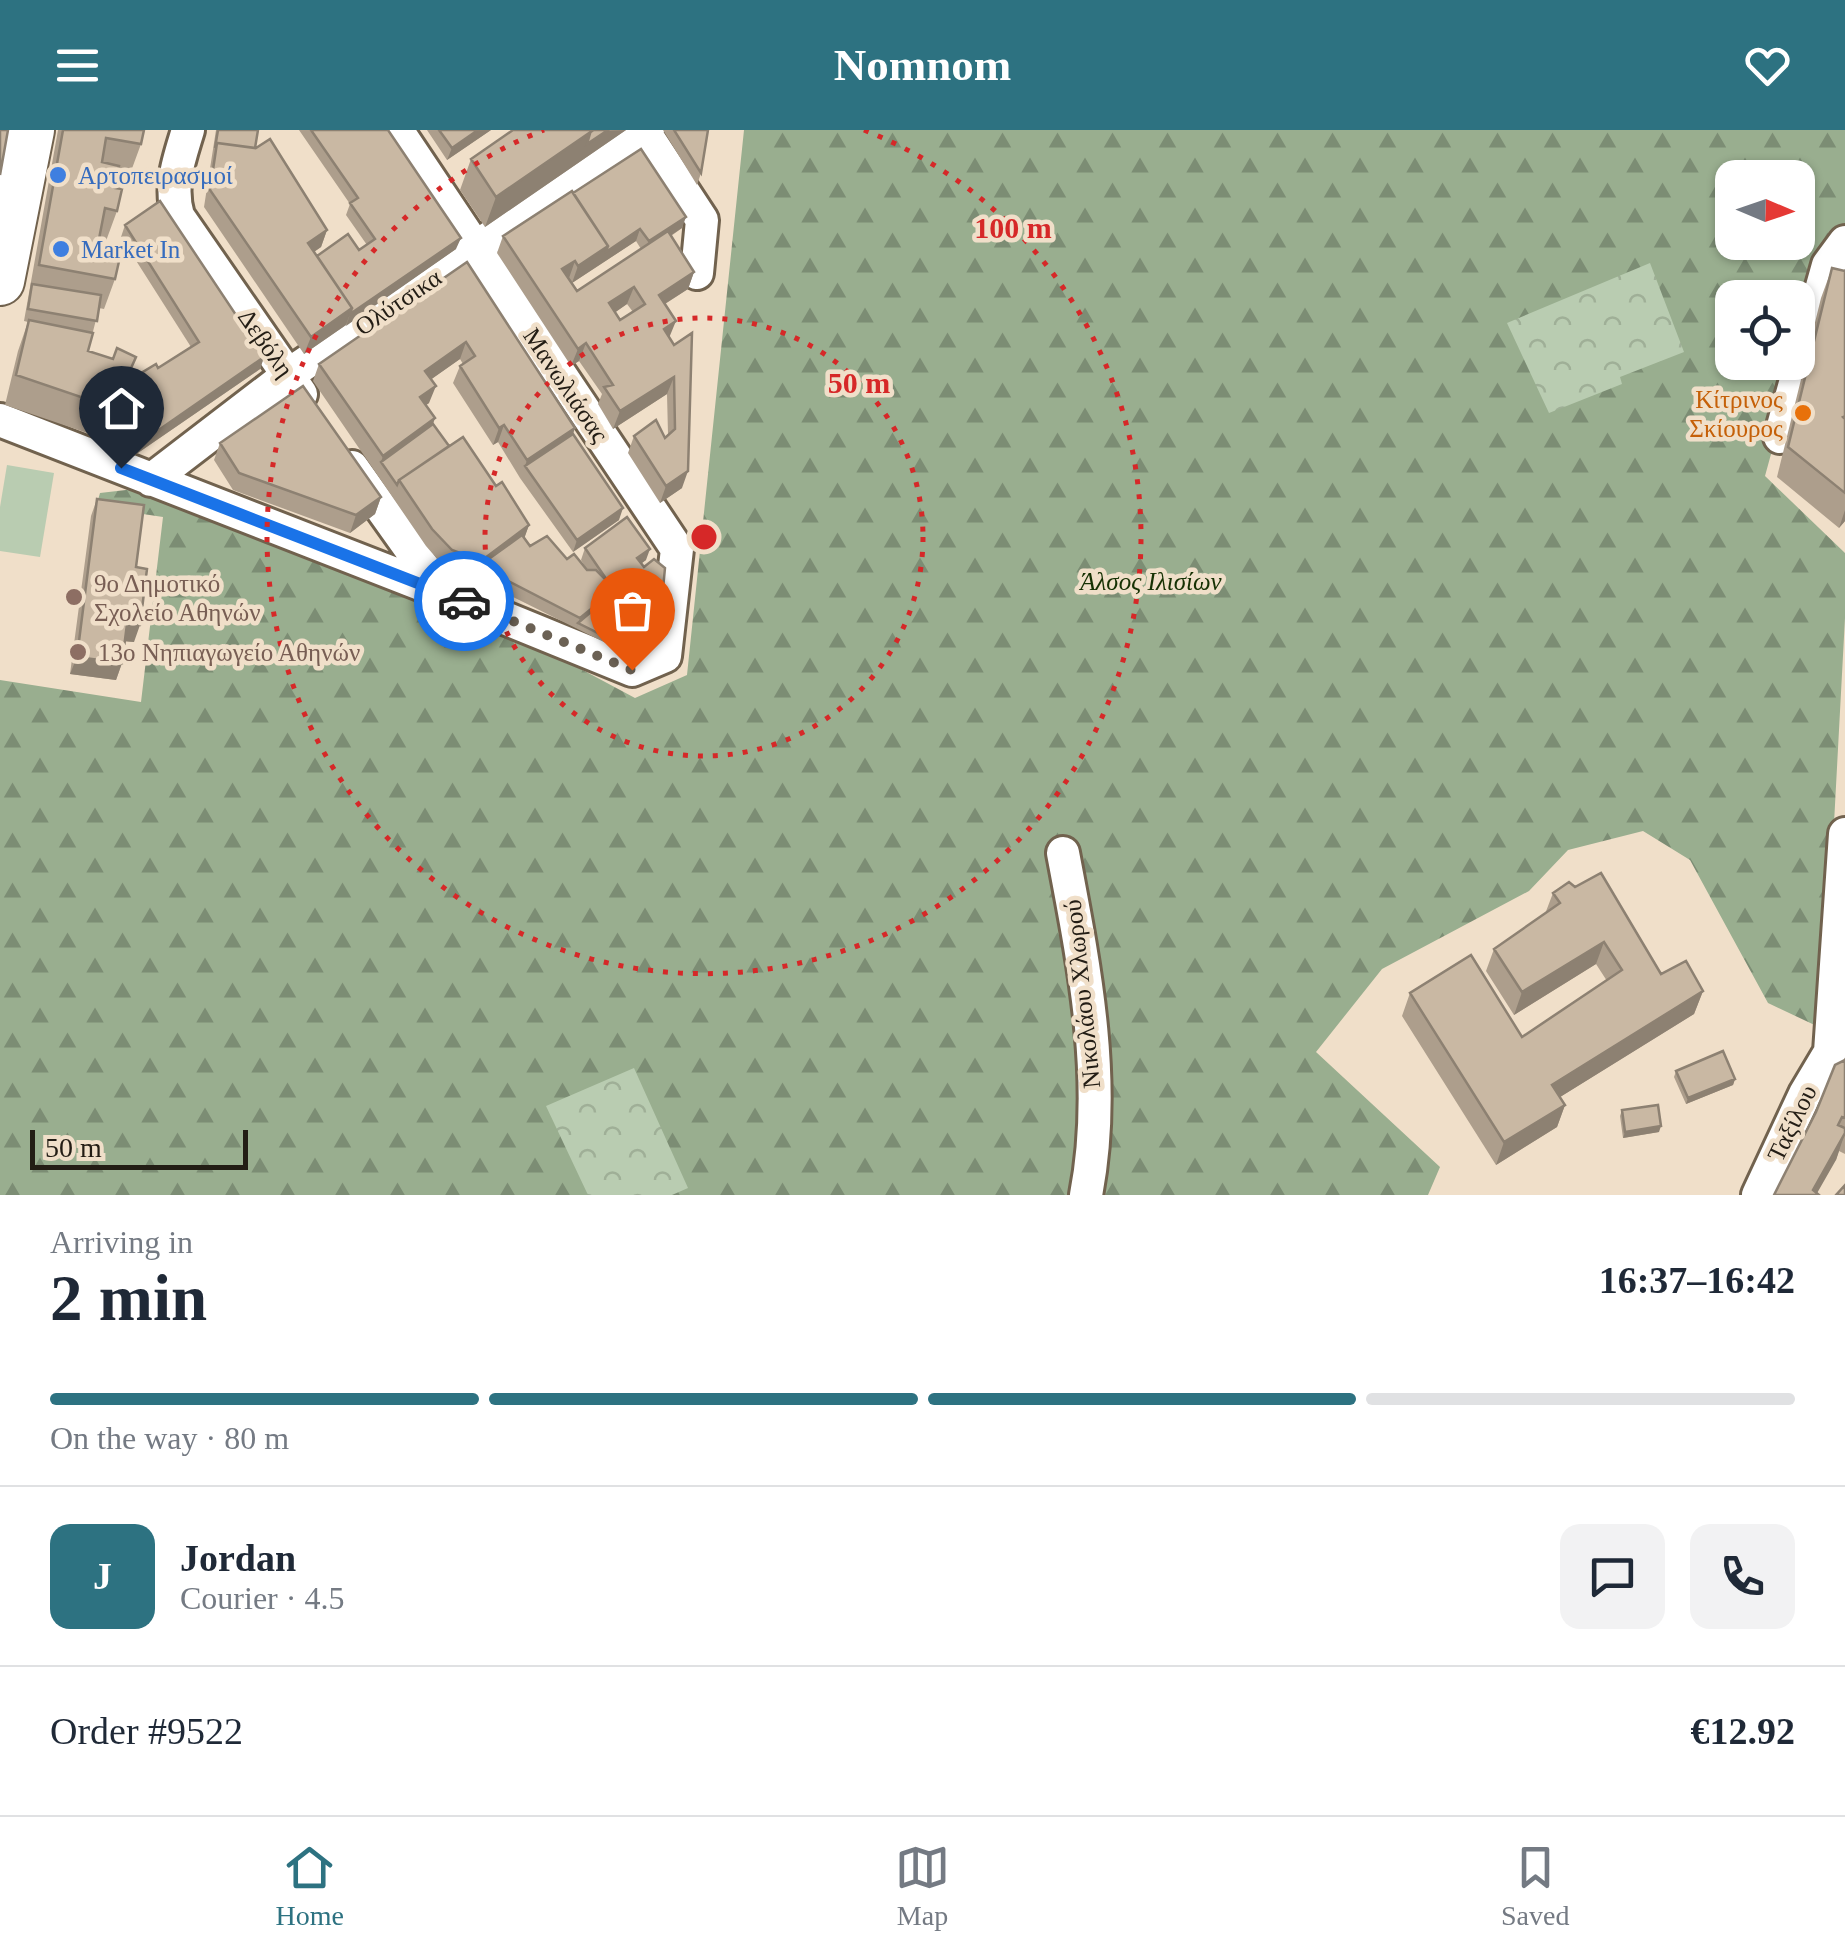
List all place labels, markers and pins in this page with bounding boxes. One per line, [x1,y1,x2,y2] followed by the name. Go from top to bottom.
[78,162,233,189] place label: Αρτοπειρασμοί
[47,164,69,186] marker: Αρτοπειρασμοί
[81,236,181,263] place label: Market In
[50,238,72,260] marker: Market In
[79,366,164,469] pin
[1689,386,1783,442] place label: Κίτρινος Σκίουρος
[1792,402,1814,424] marker: Κίτρινος Σκίουρος
[686,519,722,555] centre of rings
[590,568,675,671] pin
[94,570,260,626] place label: 9ο Δημοτικό Σχολείο Αθηνών
[63,586,85,608] marker: 9ο Δημοτικό Σχολείο Αθηνών
[98,639,360,666] place label: 13ο Νηπιαγωγείο Αθηνών
[67,641,89,663] marker: 13ο Νηπιαγωγείο Αθηνών

